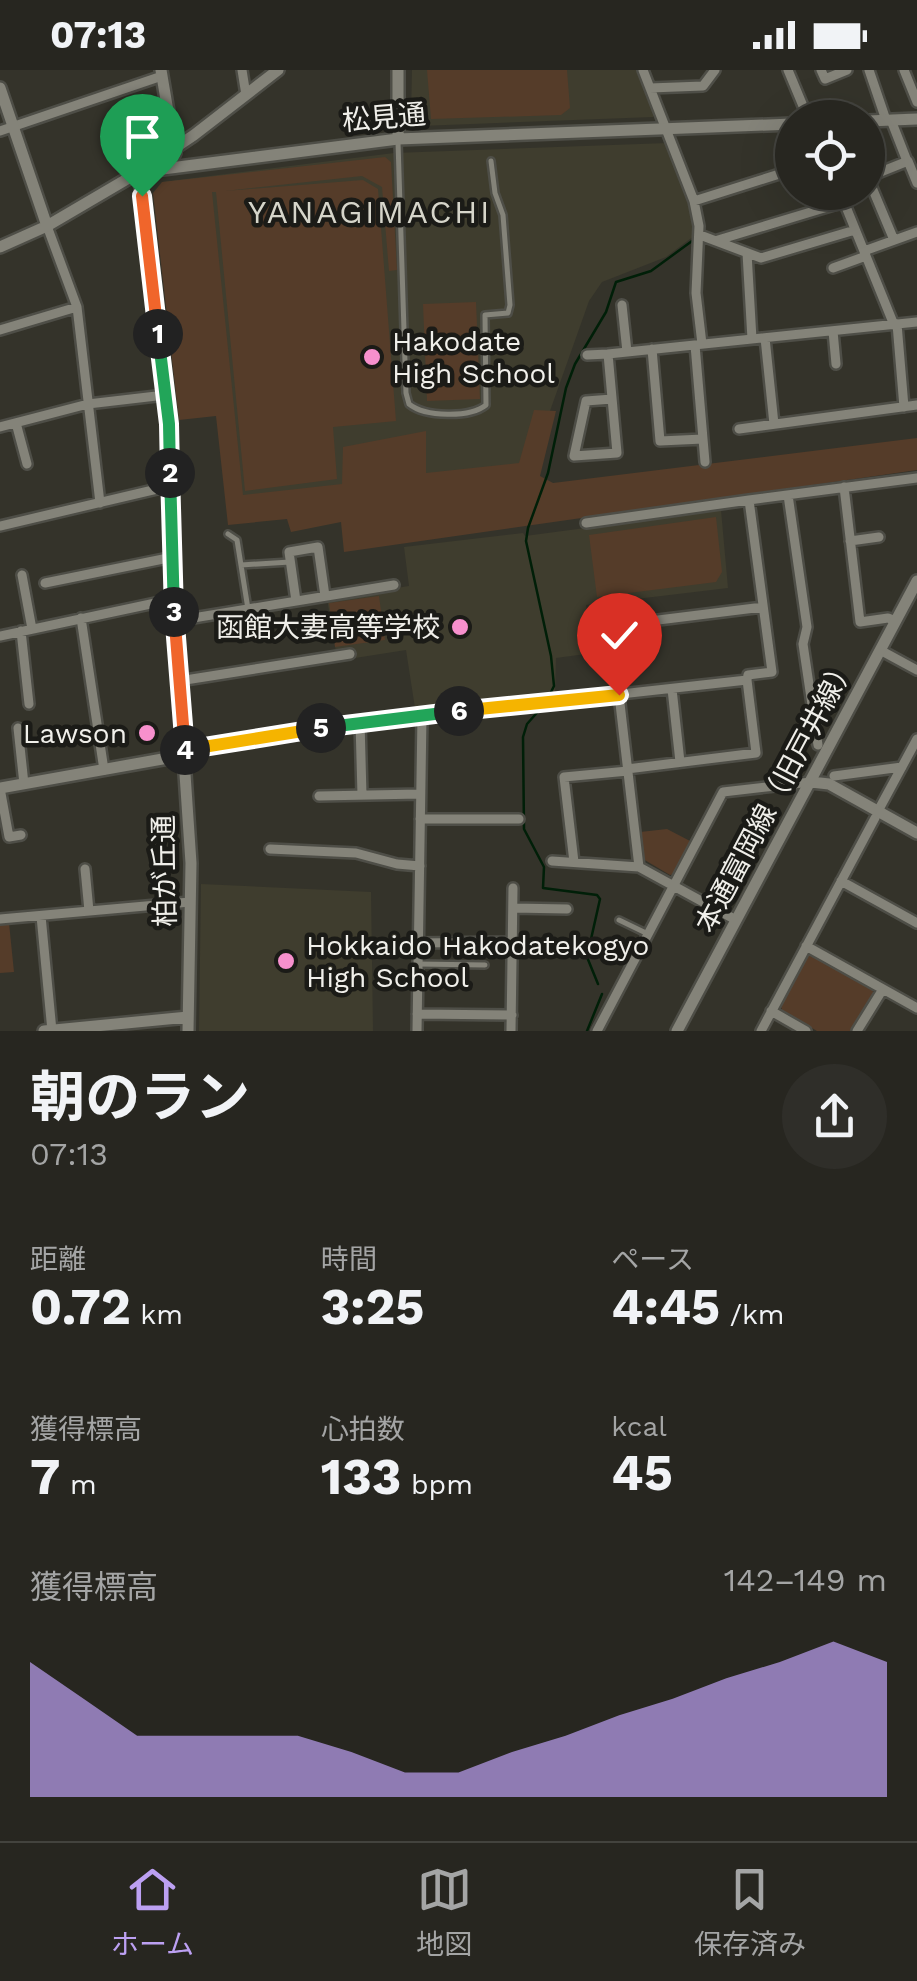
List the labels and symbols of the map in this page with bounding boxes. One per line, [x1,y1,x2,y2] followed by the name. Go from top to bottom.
[100,94,185,197] pin
[341,97,427,138] street label: 松見通
[248,193,492,231] district label: YANAGIMACHI
[133,309,183,359] pin: 1
[392,325,555,390] place label: Hakodate High School
[361,346,383,368] marker: Hakodate High School
[145,448,195,498] pin: 2
[149,587,199,637] pin: 3
[577,593,662,696] pin
[216,611,440,644] place label: 函館大妻高等学校
[449,616,471,638] marker: 函館大妻高等学校
[689,651,862,938] street label: 本通富岡線（旧戸井線）
[434,686,484,736] pin: 6
[296,703,346,753] pin: 5
[23,717,127,750] place label: Lawson
[136,722,158,744] marker: Lawson
[160,725,210,775] pin: 4
[147,815,182,927] street label: 柏が丘通
[306,929,649,994] place label: Hokkaido Hakodatekogyo High School
[275,950,297,972] marker: Hokkaido Hakodatekogyo High School

